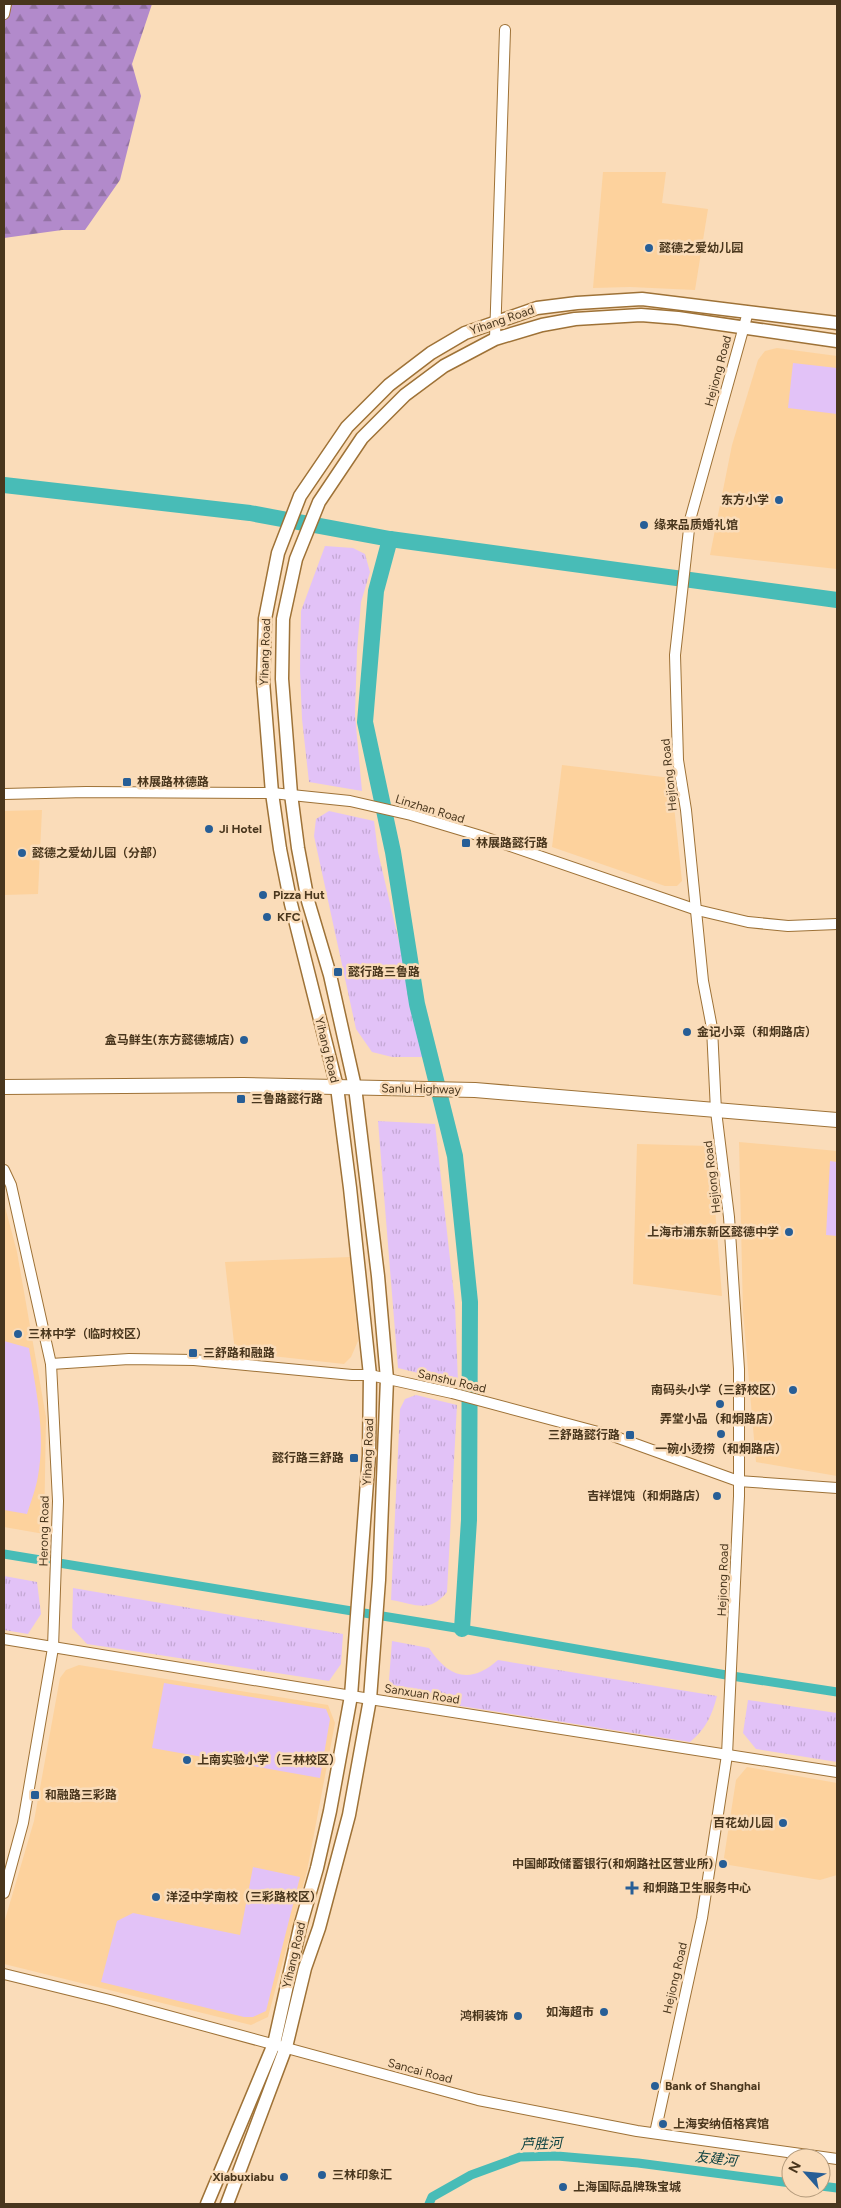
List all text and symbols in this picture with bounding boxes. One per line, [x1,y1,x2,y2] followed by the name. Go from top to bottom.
[659,241,743,255] place label: 懿德之爱幼儿园
[643,242,655,254] marker: 懿德之爱幼儿园
[468,302,536,338] street label: Yihang Road
[702,334,734,408] street label: Hejiong Road
[721,493,769,507] place label: 东方小学
[773,494,785,506] marker: 东方小学
[654,518,738,532] place label: 缘来品质婚礼馆
[638,519,650,531] marker: 缘来品质婚礼馆
[257,618,273,686] street label: Yihang Road
[658,738,680,812] street label: Hejiong Road
[137,775,209,789] place label: 林展路林德路
[121,776,133,788] marker: 林展路林德路
[394,792,466,826] street label: Linzhan Road
[219,822,262,836] place label: Ji Hotel
[203,823,215,835] marker: Ji Hotel
[476,836,548,850] place label: 林展路懿行路
[460,837,472,849] marker: 林展路懿行路
[32,846,164,860] place label: 懿德之爱幼儿园（分部）
[16,847,28,859] marker: 懿德之爱幼儿园（分部）
[273,888,325,902] place label: Pizza Hut
[257,889,269,901] marker: Pizza Hut
[277,910,301,924] place label: KFC
[261,911,273,923] marker: KFC
[348,965,420,979] place label: 懿行路三鲁路
[332,966,344,978] marker: 懿行路三鲁路
[312,1016,342,1084] street label: Yihang Road
[697,1025,817,1039] place label: 金记小菜（和炯路店）
[681,1026,693,1038] marker: 金记小菜（和炯路店）
[105,1033,234,1047] place label: 盒马鲜生(东方懿德城店)
[238,1034,250,1046] marker: 盒马鲜生(东方懿德城店)
[381,1081,462,1097] street label: Sanlu Highway
[251,1092,323,1106] place label: 三鲁路懿行路
[235,1093,247,1105] marker: 三鲁路懿行路
[701,1140,723,1214] street label: Hejiong Road
[647,1225,779,1239] place label: 上海市浦东新区懿德中学
[783,1226,795,1238] marker: 上海市浦东新区懿德中学
[28,1327,148,1341] place label: 三林中学（临时校区）
[12,1328,24,1340] marker: 三林中学（临时校区）
[203,1346,275,1360] place label: 三舒路和融路
[187,1347,199,1359] marker: 三舒路和融路
[416,1366,488,1396] street label: Sanshu Road
[651,1383,783,1397] place label: 南码头小学（三舒校区）
[787,1384,799,1396] marker: 南码头小学（三舒校区）
[714,1398,726,1410] marker: 弄堂小品（和炯路店）
[660,1412,780,1426] place label: 弄堂小品（和炯路店）
[360,1418,376,1486] street label: Yihang Road
[548,1428,620,1442] place label: 三舒路懿行路
[715,1428,727,1440] marker: 一碗小烫捞（和炯路店）
[624,1429,636,1441] marker: 三舒路懿行路
[655,1442,787,1456] place label: 一碗小烫捞（和炯路店）
[272,1451,344,1465] place label: 懿行路三舒路
[348,1452,360,1464] marker: 懿行路三舒路
[587,1489,707,1503] place label: 吉祥馄饨（和炯路店）
[711,1490,723,1502] marker: 吉祥馄饨（和炯路店）
[36,1495,52,1567] street label: Herong Road
[715,1543,731,1617] street label: Hejiong Road
[383,1681,461,1707] street label: Sanxuan Road
[197,1753,341,1767] place label: 上南实验小学（三林校区）
[181,1754,193,1766] marker: 上南实验小学（三林校区）
[45,1788,117,1802] place label: 和融路三彩路
[29,1789,41,1801] marker: 和融路三彩路
[713,1816,773,1830] place label: 百花幼儿园
[777,1817,789,1829] marker: 百花幼儿园
[512,1857,713,1871] place label: 中国邮政储蓄银行(和炯路社区营业所)
[717,1858,729,1870] marker: 中国邮政储蓄银行(和炯路社区营业所)
[625,1881,639,1895] marker: 和炯路卫生服务中心
[643,1881,751,1895] place label: 和炯路卫生服务中心
[166,1890,322,1904] place label: 洋泾中学南校（三彩路校区）
[150,1891,162,1903] marker: 洋泾中学南校（三彩路校区）
[280,1921,308,1989] street label: Yihang Road
[660,1941,690,2015] street label: Hejiong Road
[546,2005,594,2019] place label: 如海超市
[598,2006,610,2018] marker: 如海超市
[460,2009,508,2023] place label: 鸿桐装饰
[512,2010,524,2022] marker: 鸿桐装饰
[386,2056,454,2086] street label: Sancai Road
[665,2079,760,2093] place label: Bank of Shanghai
[649,2080,661,2092] marker: Bank of Shanghai
[673,2117,769,2131] place label: 上海安纳佰格宾馆
[657,2118,669,2130] marker: 上海安纳佰格宾馆
[520,2135,565,2153] water label: 芦胜河
[694,2148,741,2170] water label: 友建河
[781,2148,831,2198] north arrow
[785,2159,805,2176] text: N
[332,2168,392,2182] place label: 三林印象汇
[316,2169,328,2181] marker: 三林印象汇
[212,2170,274,2184] place label: Xiabuxiabu
[278,2171,290,2183] marker: Xiabuxiabu
[573,2180,681,2194] place label: 上海国际品牌珠宝城
[557,2181,569,2193] marker: 上海国际品牌珠宝城

